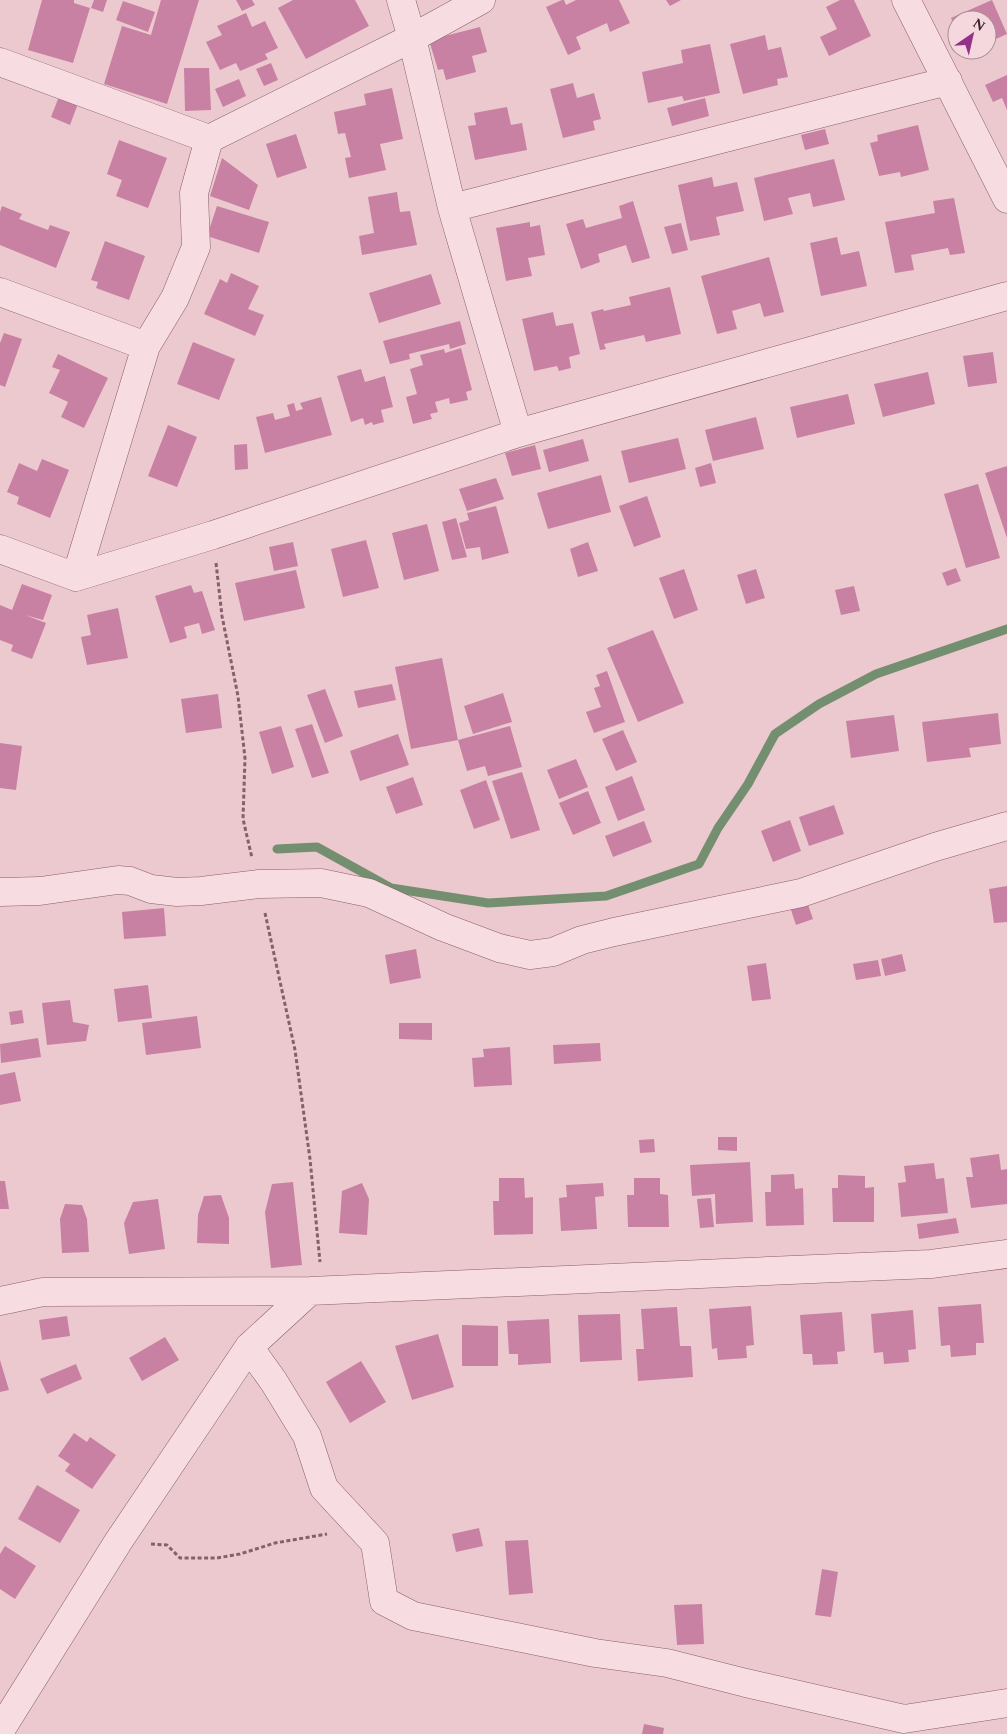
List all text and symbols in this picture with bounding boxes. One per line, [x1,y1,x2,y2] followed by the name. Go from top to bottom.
[947,10,997,60] north arrow
[968,13,990,37] text: N

